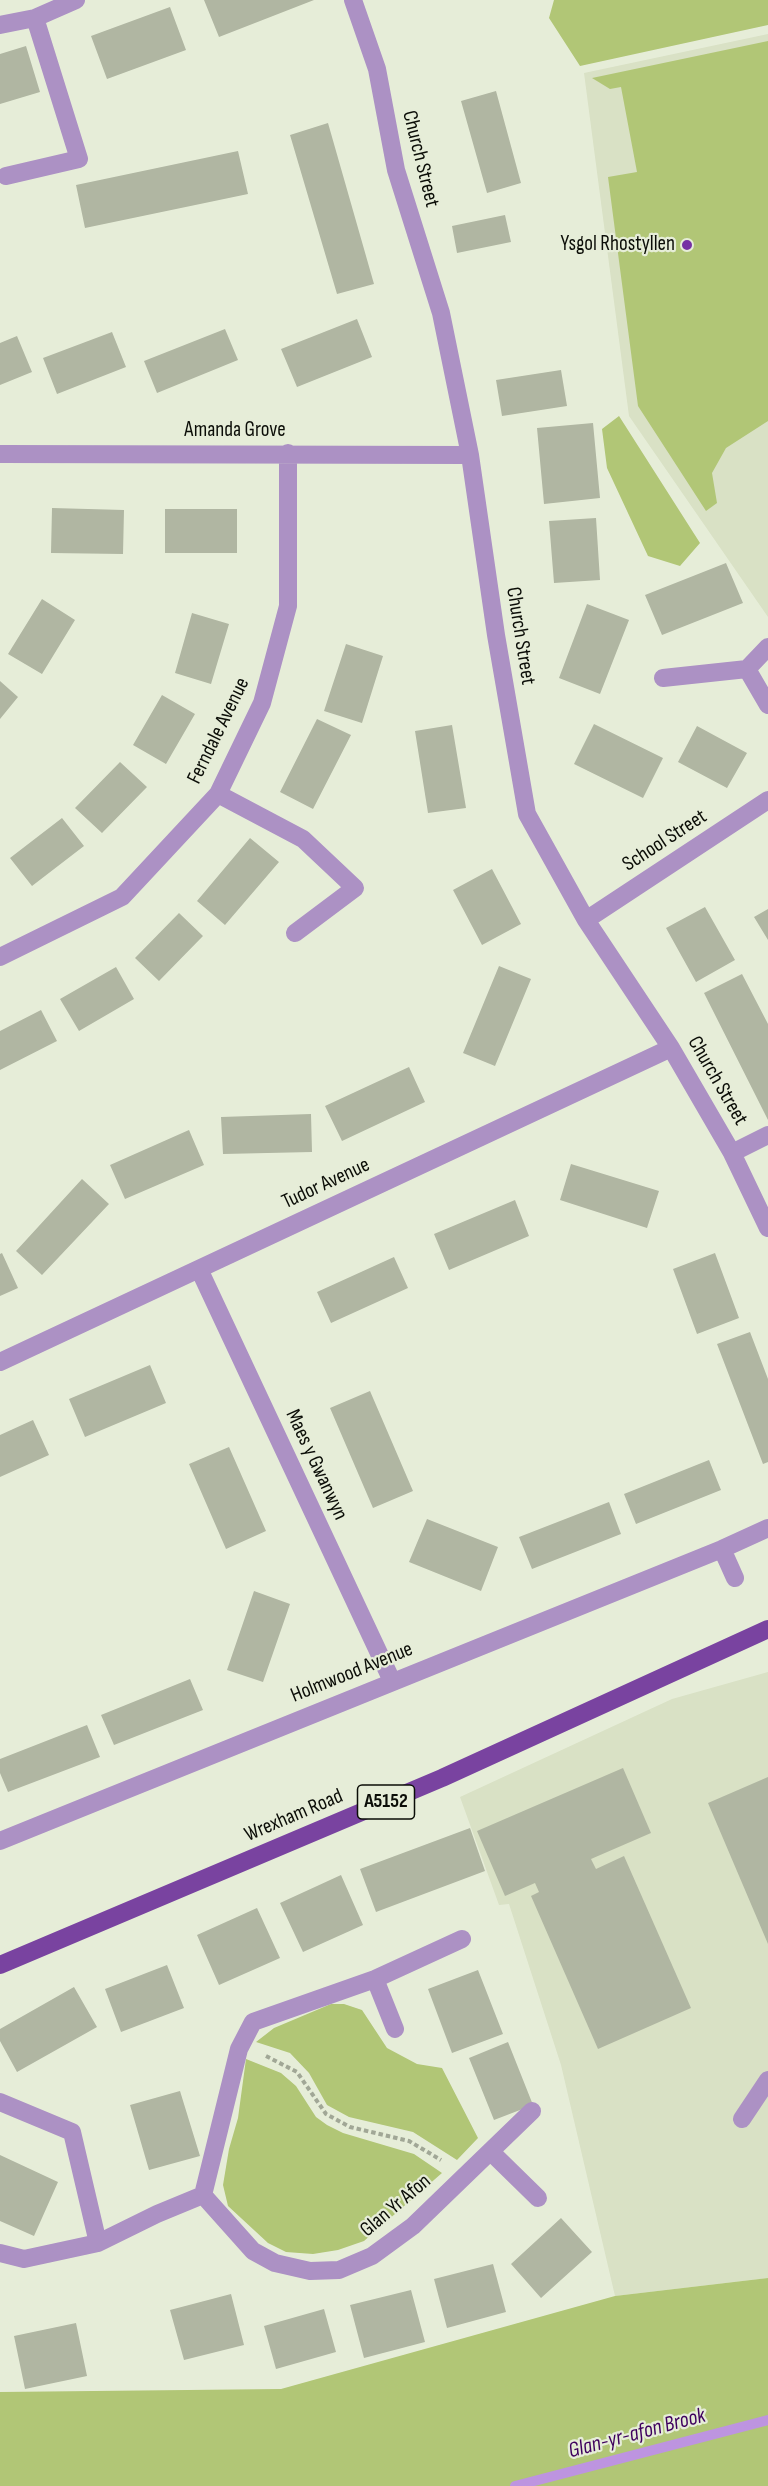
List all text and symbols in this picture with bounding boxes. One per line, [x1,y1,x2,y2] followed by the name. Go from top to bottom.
[396,108,444,210] street label: Church Street
[561,232,675,258] place label: Ysgol Rhostyllen
[680,238,694,252] marker: Ysgol Rhostyllen
[184,418,286,444] street label: Amanda Grove
[500,585,540,687] street label: Church Street
[182,674,256,788] street label: Ferndale Avenue
[618,804,712,878] street label: School Street
[681,1032,753,1130] street label: Church Street
[278,1153,374,1215] street label: Tudor Avenue
[279,1406,353,1524] street label: Maes y Gwanwyn
[287,1637,417,1709] street label: Holmwood Avenue
[241,1784,347,1848] street label: Wrexham Road
[358,1785,414,1819] road number: A5152
[356,2169,436,2243] street label: Glan Yr Afon
[566,2403,708,2465] water label: Glan-yr-afon Brook

